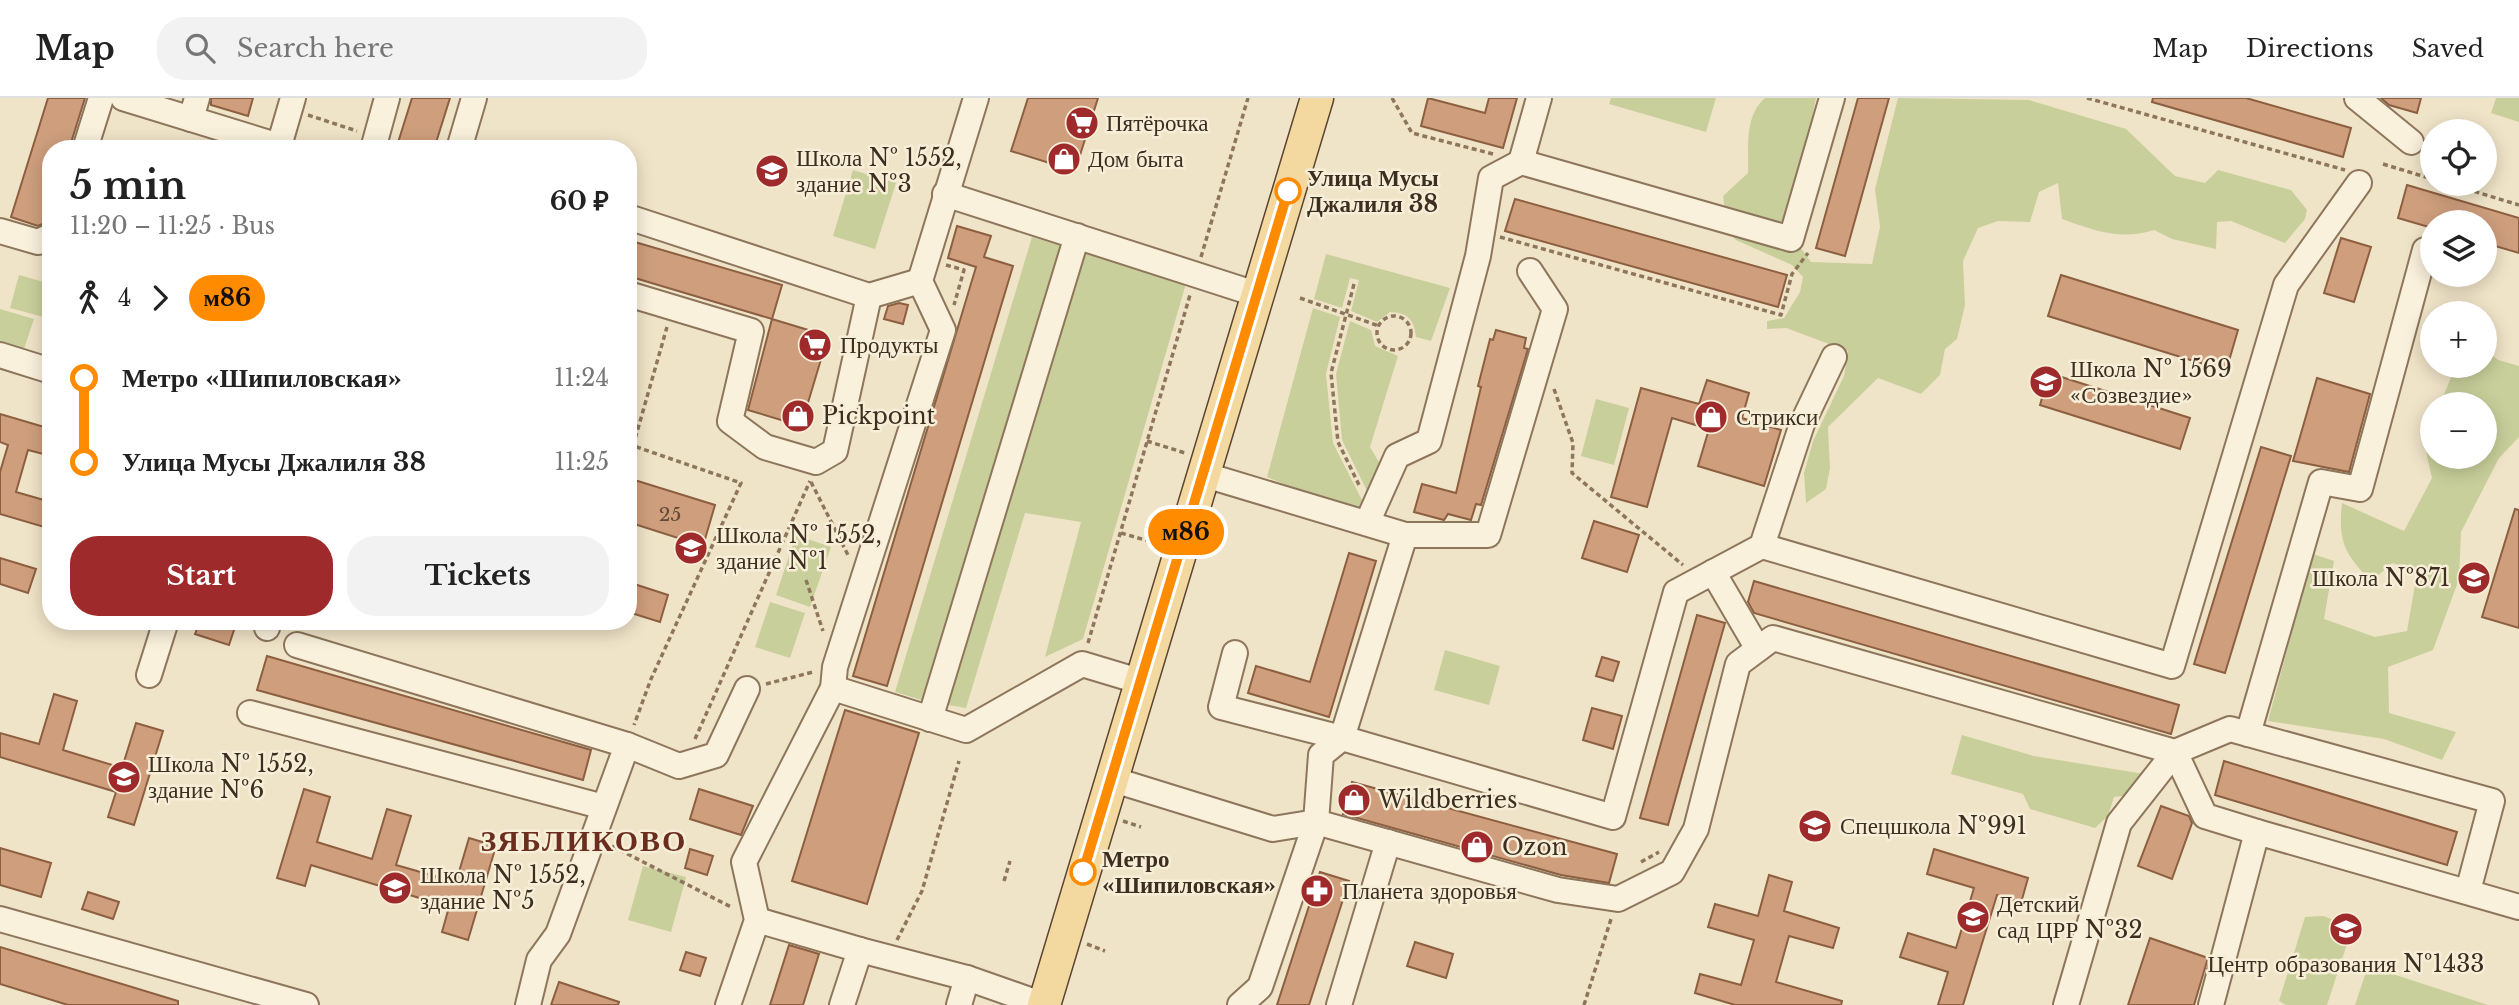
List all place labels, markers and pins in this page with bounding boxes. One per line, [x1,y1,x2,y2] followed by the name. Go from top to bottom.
[1063,104,1101,142] supermarket icon: Пятёрочка
[1106,109,1208,137] place label: Пятёрочка
[1045,140,1083,178] shop icon: Дом быта
[796,144,962,198] place label: Школа № 1552, здание №3
[1088,145,1184,173] place label: Дом быта
[753,152,791,190] school or university icon: Школа № 1552, здание №3
[1307,164,1439,218] place label: Улица Мусы Джалиля 38
[1275,178,1301,204] marker: Улица Мусы Джалиля 38
[796,326,834,364] supermarket icon: Продукты
[840,331,939,359] place label: Продукты
[2070,355,2232,409] place label: Школа № 1569 «Созвездие»
[2027,363,2065,401] school or university icon: Школа № 1569 «Созвездие»
[779,397,817,435] shop icon: Pickpoint
[1692,398,1730,436] shop icon: Стрикси
[822,402,935,430] place label: Pickpoint
[1736,403,1818,431] place label: Стрикси
[716,521,882,575] place label: Школа № 1552, здание №1
[672,529,710,567] school or university icon: Школа № 1552, здание №1
[2455,559,2493,597] school or university icon: Школа №871
[2312,564,2450,592] place label: Школа №871
[148,750,314,804] place label: Школа № 1552, здание №6
[105,758,143,796] school or university icon: Школа № 1552, здание №6
[1335,781,1373,819] shop icon: Wildberries
[1377,786,1517,814] place label: Wildberries
[1796,807,1834,845] school or university icon: Спецшкола №991
[1840,812,2027,840] place label: Спецшкола №991
[1458,828,1496,866] shop icon: Ozon
[1502,833,1567,861] place label: Ozon
[1102,845,1276,899] place label: Метро «Шипиловская»
[1070,859,1096,885] marker: Метро «Шипиловская»
[420,861,586,915] place label: Школа № 1552, здание №5
[376,869,414,907] school or university icon: Школа № 1552, здание №5
[1298,872,1336,910] pharmacy icon: Планета здоровья
[1342,877,1517,905] place label: Планета здоровья
[1997,890,2143,944] place label: Детский сад ЦРР №32
[1954,898,1992,936] school or university icon: Детский сад ЦРР №32
[2327,910,2365,948] school or university icon: Центр образования №1433
[2207,950,2485,978] place label: Центр образования №1433

